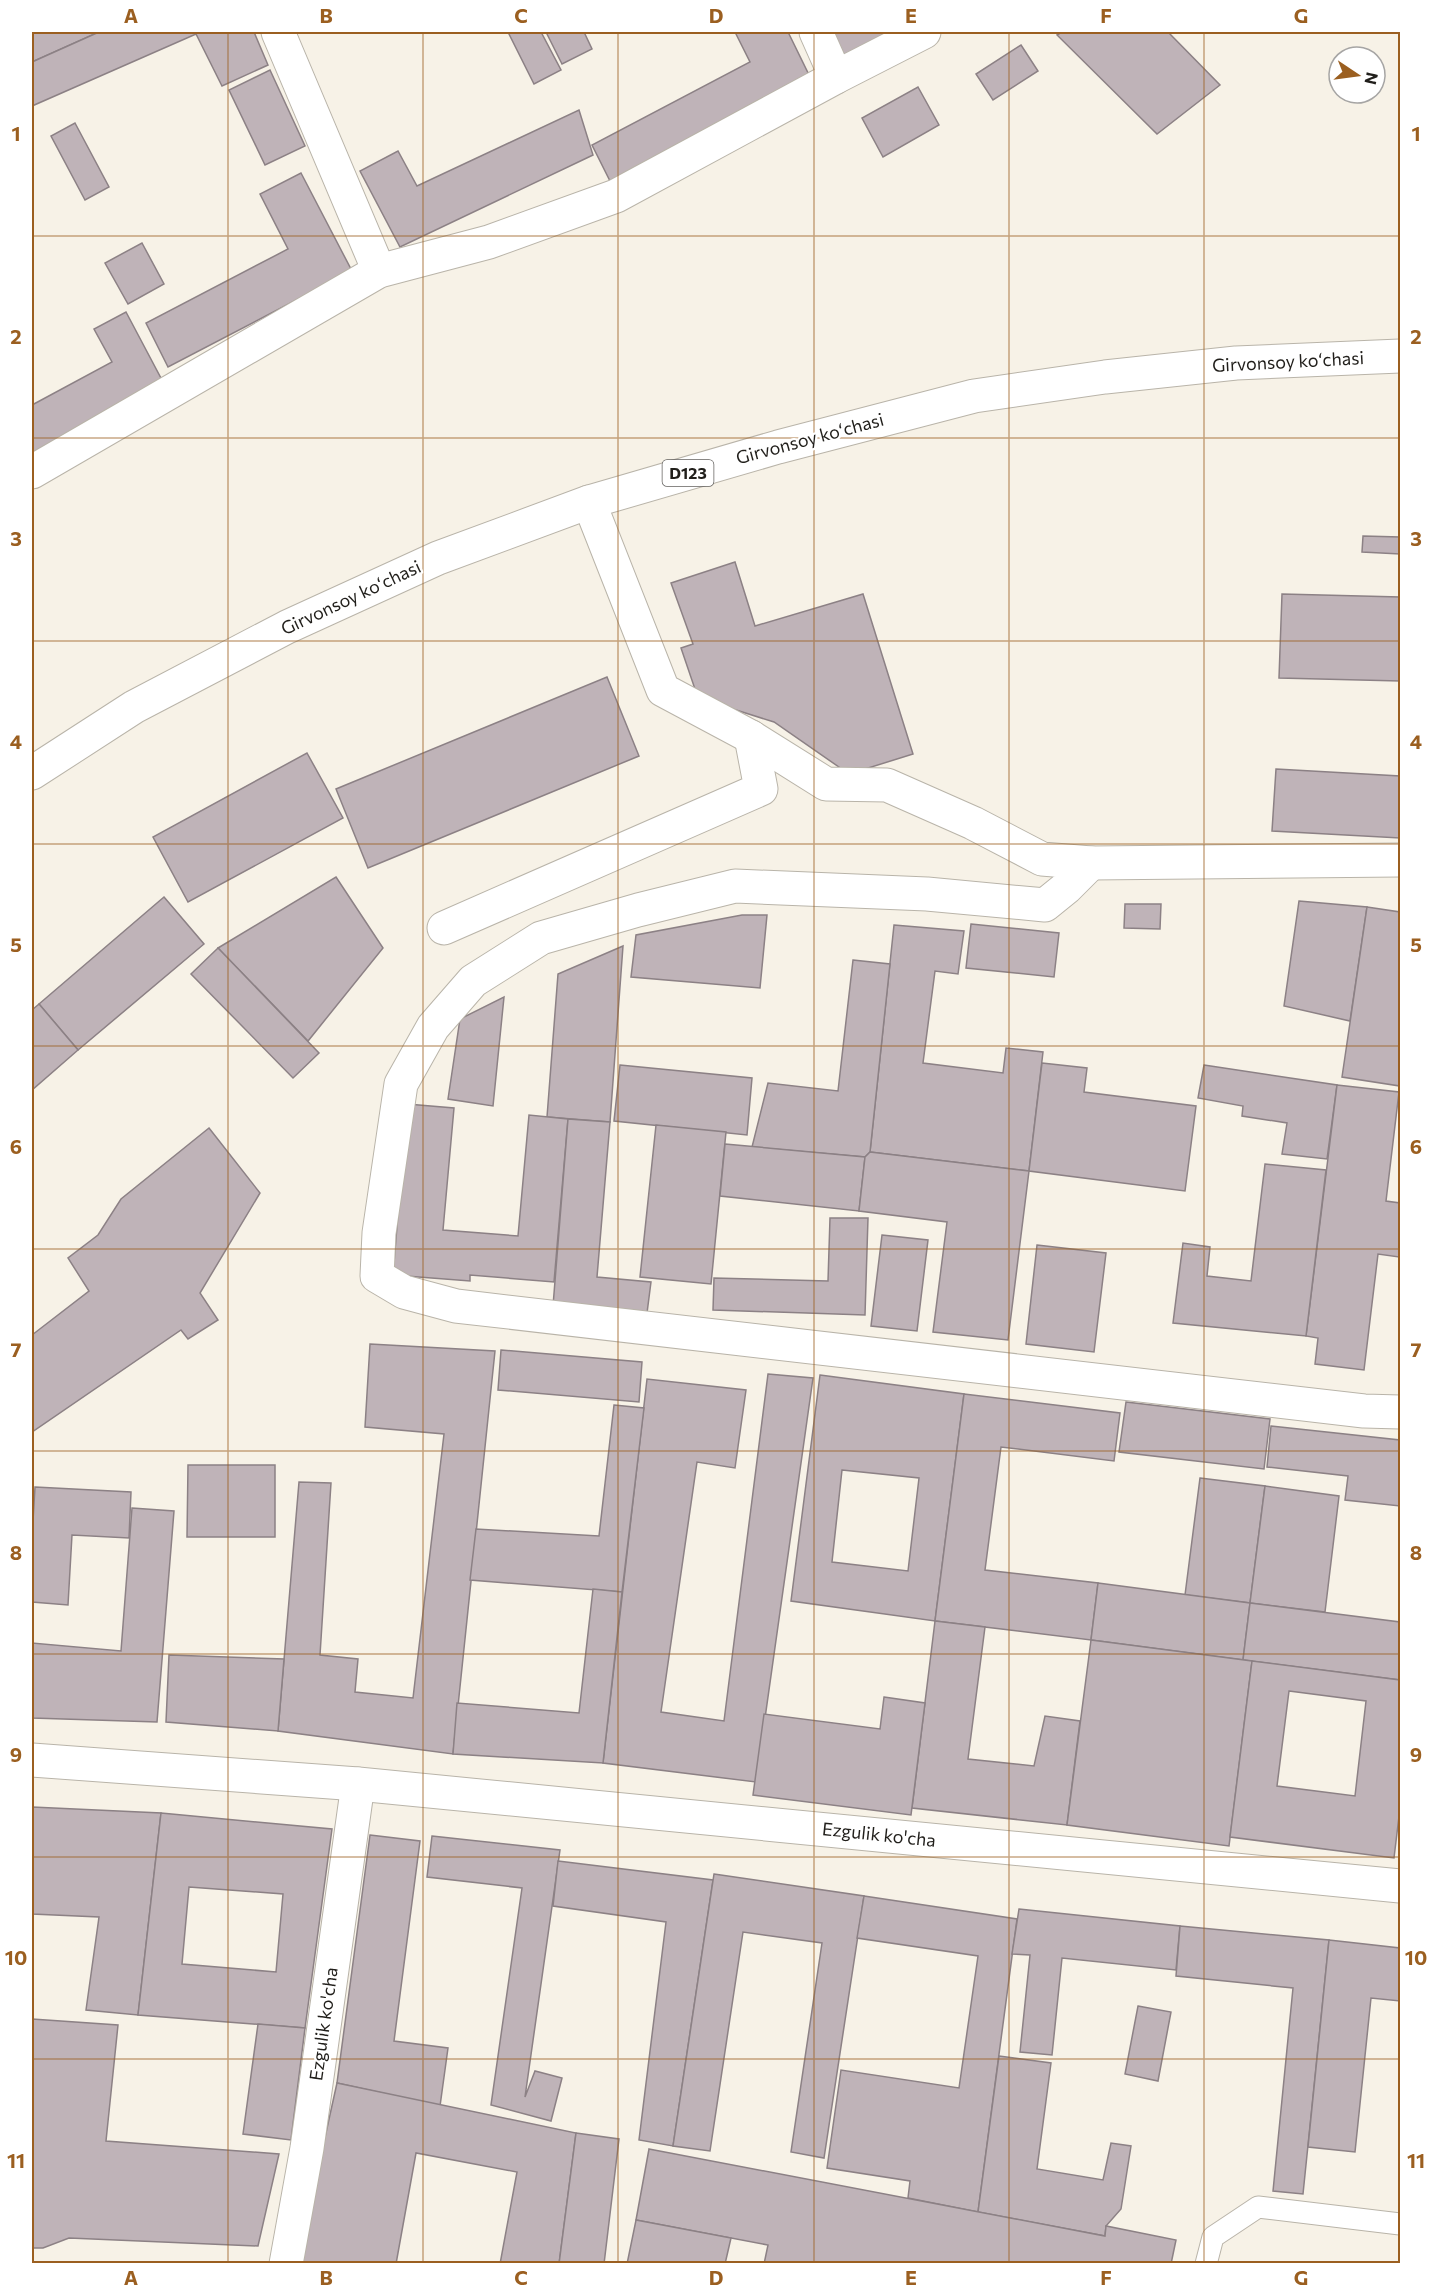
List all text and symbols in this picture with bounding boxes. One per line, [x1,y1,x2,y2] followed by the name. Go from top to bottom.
[124,3,138,27] text: A
[319,3,333,27] text: B
[514,3,528,27] text: C
[709,3,723,27] text: D
[905,3,917,27] text: E
[1100,3,1112,27] text: F
[1294,3,1308,27] text: G
[1327,45,1387,105] north arrow
[1361,71,1383,86] text: N
[11,121,21,145] text: 1
[1411,121,1421,145] text: 1
[10,324,22,348] text: 2
[1410,324,1422,348] text: 2
[1211,346,1364,376] street label: Girvonsoy koʻchasi
[733,408,886,468] street label: Girvonsoy koʻchasi
[662,460,714,486] road number: D123
[10,526,22,550] text: 3
[1410,526,1422,550] text: 3
[277,555,424,639] street label: Girvonsoy koʻchasi
[10,729,22,753] text: 4
[1410,729,1422,753] text: 4
[10,932,22,956] text: 5
[1410,932,1422,956] text: 5
[10,1134,22,1158] text: 6
[1410,1134,1422,1158] text: 6
[11,1337,22,1361] text: 7
[1411,1337,1422,1361] text: 7
[10,1540,22,1564] text: 8
[1410,1540,1422,1564] text: 8
[10,1742,22,1766] text: 9
[1410,1742,1422,1766] text: 9
[821,1817,937,1851] street label: Ezgulik ko'cha
[5,1945,27,1969] text: 10
[1405,1945,1427,1969] text: 10
[304,1966,342,2082] street label: Ezgulik ko'cha
[7,2148,25,2172] text: 11
[1407,2148,1425,2172] text: 11
[124,2265,138,2289] text: A
[319,2265,333,2289] text: B
[514,2265,528,2289] text: C
[709,2265,723,2289] text: D
[905,2265,917,2289] text: E
[1100,2265,1112,2289] text: F
[1294,2265,1308,2289] text: G

